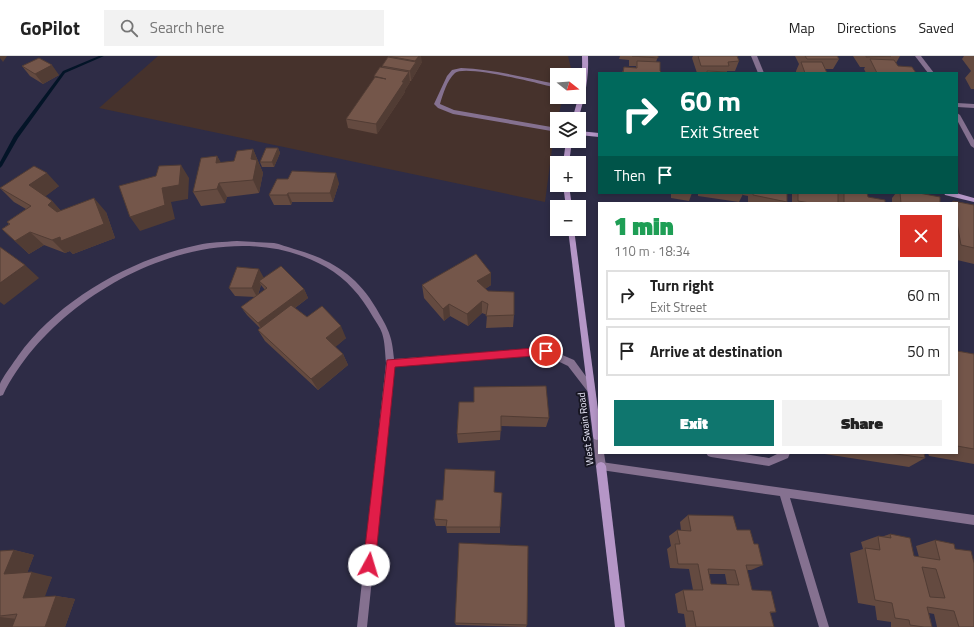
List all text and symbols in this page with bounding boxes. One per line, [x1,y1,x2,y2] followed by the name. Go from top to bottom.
[104,10,384,46] search box
[20,13,80,42] text: GoPilot
[150,16,224,39] text: Search here
[118,17,140,39] icon: search
[789,17,815,38] text: Map
[837,17,896,38] text: Directions
[918,17,954,38] text: Saved
[550,68,586,104] north arrow
[550,68,586,236] map controls
[680,79,741,122] text: 60 m
[614,88,666,140] icon: right
[550,112,586,148] button: layers
[680,118,759,145] text: Exit Street
[550,156,586,192] button: +
[614,164,646,187] text: Then
[654,164,676,186] icon: arrive
[550,200,586,236] button: −
[614,208,674,244] text: 1 min
[900,215,942,257] button: close
[614,241,690,261] text: 110 m · 18:34
[650,274,714,297] text: Turn right
[616,284,638,306] icon: right
[907,284,940,307] text: 60 m
[650,297,707,317] text: Exit Street
[529,334,563,368] pin
[535,340,557,362] icon: arrive
[616,340,638,362] icon: arrive
[650,340,783,363] text: Arrive at destination
[907,340,940,363] text: 50 m
[574,392,597,466] street label: West Swain Road
[614,400,774,446] button: Exit
[782,400,942,446] button: Share
[348,544,390,586] position arrow

